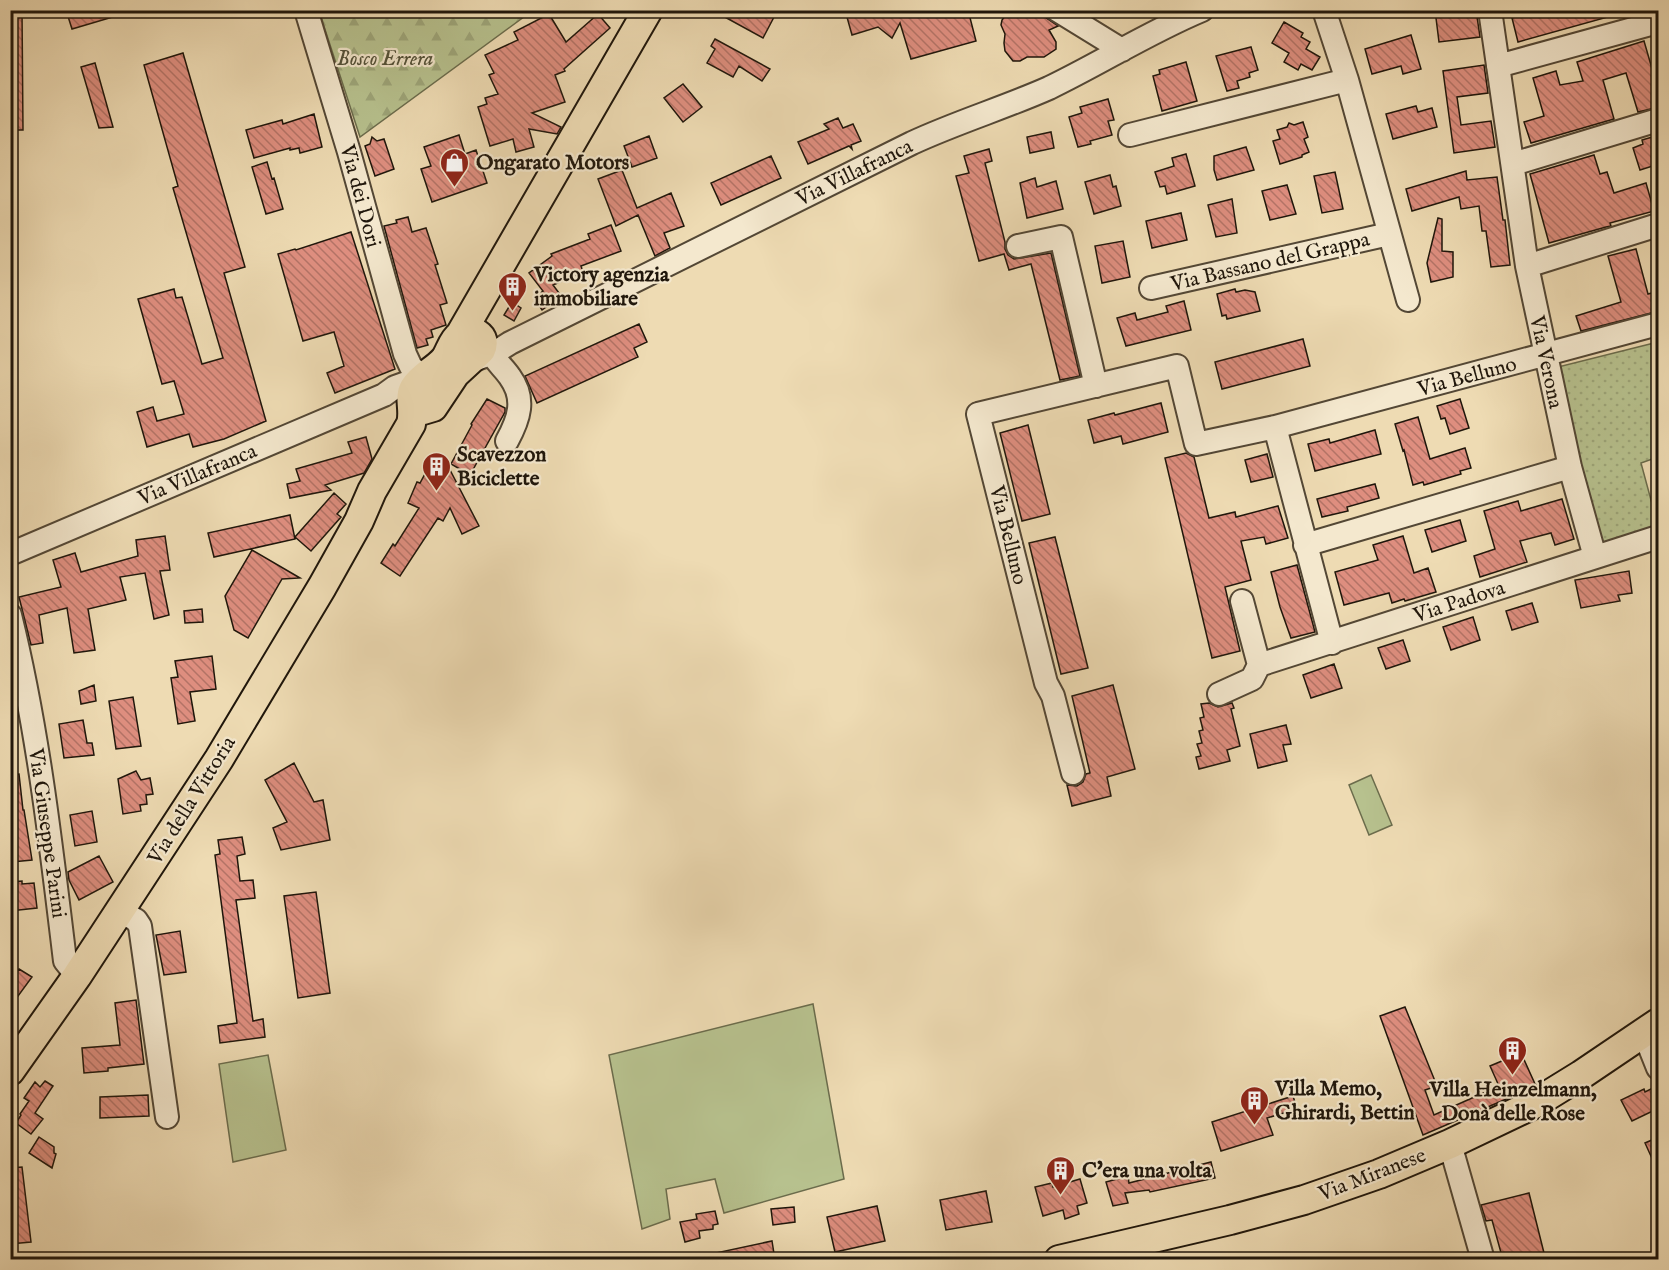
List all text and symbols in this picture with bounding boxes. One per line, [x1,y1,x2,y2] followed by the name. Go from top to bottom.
[337,46,433,73] park label: Bosco Errera
[791,133,918,214] street label: Via Villafranca
[333,141,386,251] street label: Via dei Dori
[439,146,471,188] shop icon: Ongarato Motors
[476,150,629,177] place label: Ongarato Motors
[1167,226,1373,299] street label: Via Bassano del Grappa
[533,262,670,313] place label: Victory agenzia immobiliare
[497,270,529,312] building icon: Victory agenzia immobiliare
[1522,312,1569,412] street label: Via Verona
[1414,351,1520,404] street label: Via Belluno
[133,438,262,513] street label: Via Villafranca
[457,442,546,493] place label: Scavezzon Biciclette
[420,450,452,492] building icon: Scavezzon Biciclette
[982,482,1033,588] street label: Via Belluno
[1409,575,1510,630] street label: Via Padova
[142,731,243,871] street label: Via della Vittoria
[21,746,72,920] street label: Via Giuseppe Parini
[1497,1034,1529,1076] building icon: Villa Heinzelmann, Donà delle Rose
[1274,1076,1415,1127] place label: Villa Memo, Ghirardi, Bettin
[1428,1077,1597,1128] place label: Villa Heinzelmann, Donà delle Rose
[1238,1084,1270,1126] building icon: Villa Memo, Ghirardi, Bettin
[1314,1142,1430,1209] street label: Via Miranese
[1045,1154,1077,1196] building icon: C'era una volta
[1082,1158,1213,1185] place label: C'era una volta

